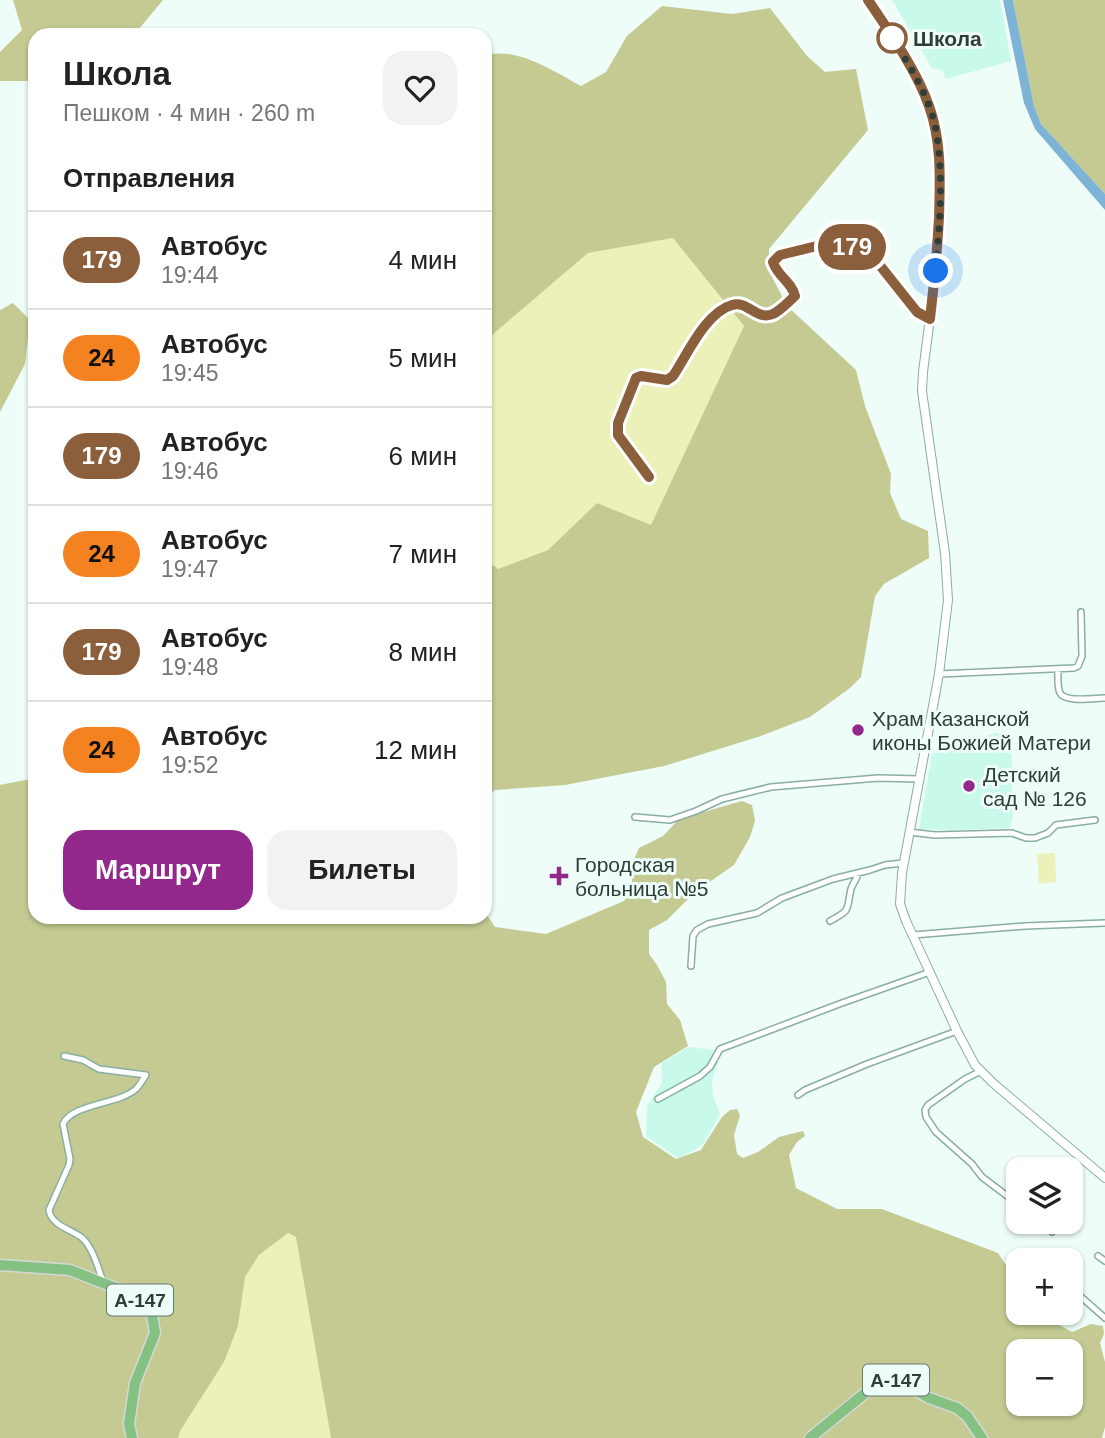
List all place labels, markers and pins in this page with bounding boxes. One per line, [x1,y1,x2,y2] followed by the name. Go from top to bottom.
[877,23,907,53] marker: Школа
[913,27,982,50] place label: Школа
[872,707,1091,754] place label: Храм Казанской иконы Божией Матери
[850,722,866,738] marker: Храм Казанской иконы Божией Матери
[983,763,1087,810] place label: Детский сад № 126
[961,778,977,794] marker: Детский сад № 126
[575,853,709,900] place label: Городская больница №5
[549,866,569,886] marker: Городская больница №5

